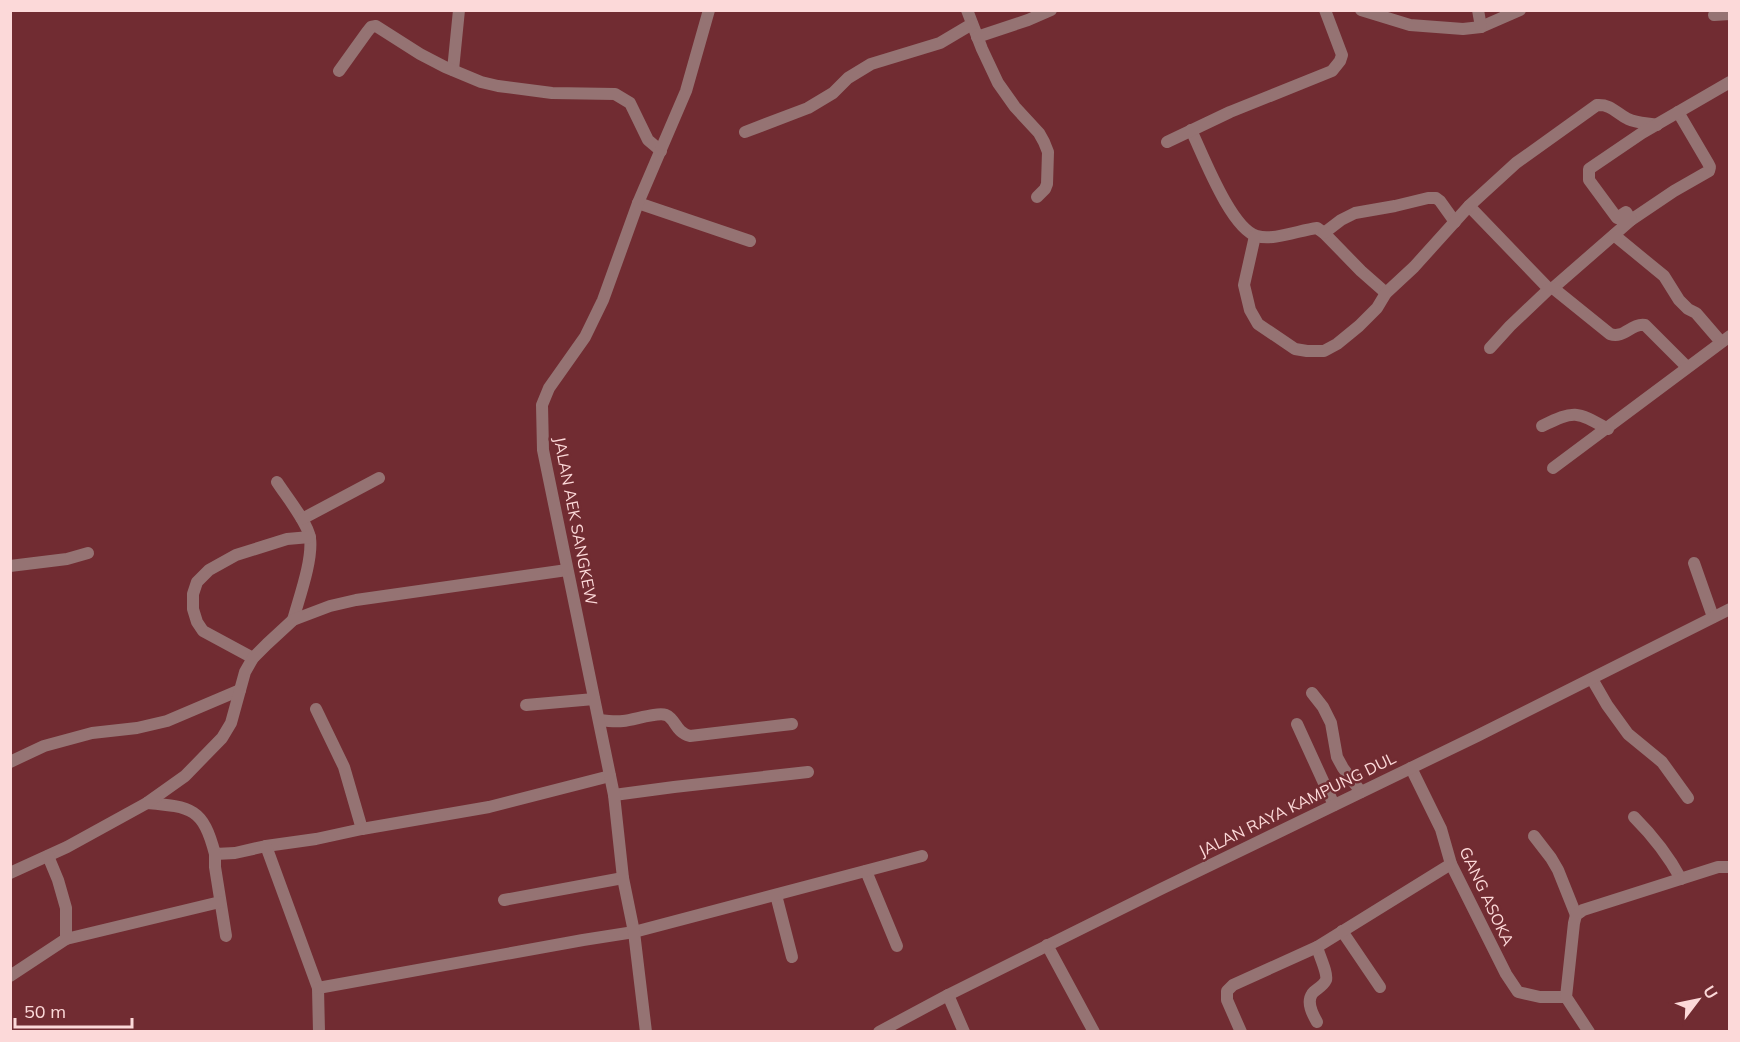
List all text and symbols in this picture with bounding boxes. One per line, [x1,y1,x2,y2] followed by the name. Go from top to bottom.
[550,435,602,607] street label: JALAN AEK SANGKEW
[1195,747,1399,861] street label: JALAN RAYA KAMPUNG DUL
[1455,843,1519,949] street label: GANG ASOKA
[1668,970,1728,1030] north arrow
[1699,982,1722,1002] text: U
[15,991,132,1029] scale bar
[24,1000,66,1023] text: 50 m

